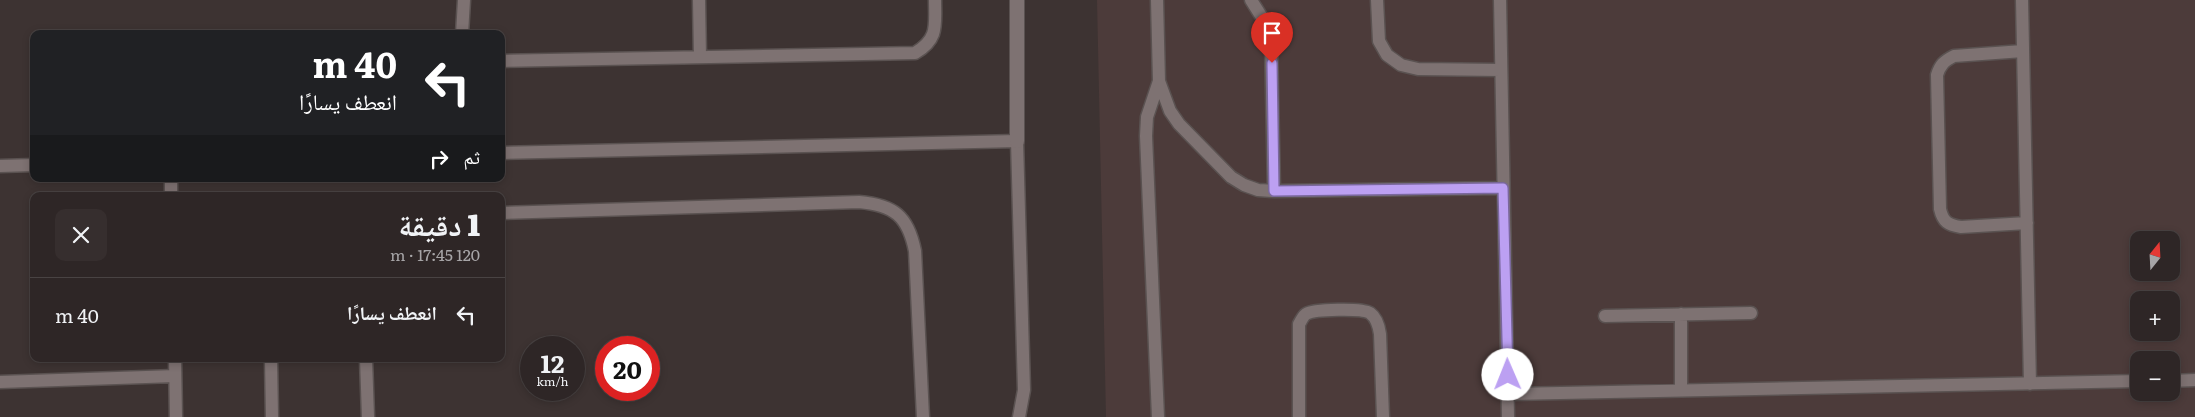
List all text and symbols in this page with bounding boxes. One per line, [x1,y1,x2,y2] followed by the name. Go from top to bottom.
[1251,12,1293,63] pin
[1258,19,1286,47] icon: arrive
[312,37,397,89] text: 40 m
[415,50,480,115] icon: left
[299,84,397,117] text: انعطف يسارًا
[463,142,480,170] text: ثم
[425,145,453,173] icon: right
[398,201,480,245] text: 1 دقيقة
[55,209,107,261] button: close
[2130,231,2180,281] north arrow
[2130,231,2180,401] map controls
[390,242,480,266] text: 120 m · 17:45
[2130,291,2180,341] button: +
[347,298,437,326] text: انعطف يسارًا
[55,301,99,329] text: 40 m
[452,301,480,329] icon: left
[595,336,660,401] speed limit sign: 20
[541,344,564,381] text: 12
[1481,348,1533,400] position arrow
[2130,351,2180,401] button: −
[537,372,568,390] text: km/h

